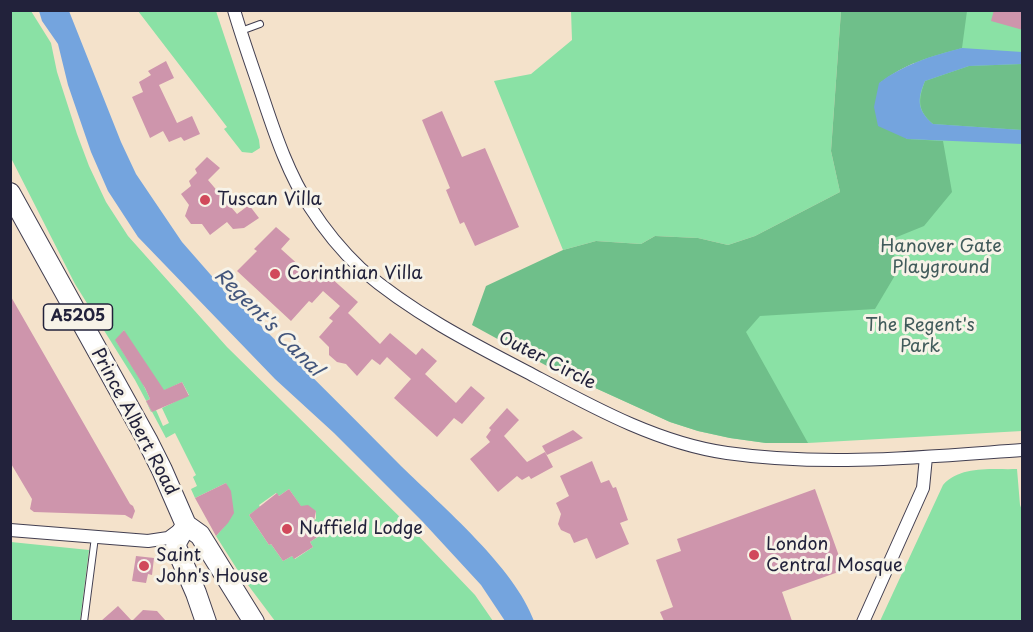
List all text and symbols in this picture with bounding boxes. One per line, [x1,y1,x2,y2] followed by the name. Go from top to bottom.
[217,189,322,211] place label: Tuscan Villa
[198,193,212,207] marker: Tuscan Villa
[880,236,1002,278] park label: Hanover Gate Playground
[287,263,422,285] place label: Corinthian Villa
[209,264,327,382] water label: Regent's Canal
[268,267,282,281] marker: Corinthian Villa
[44,304,112,330] road number: A5205
[865,315,975,358] park label: The Regent's Park
[495,327,599,395] street label: Outer Circle
[86,345,182,499] street label: Prince Albert Road
[299,518,423,540] place label: Nuffield Lodge
[280,522,294,536] marker: Nuffield Lodge
[766,534,903,576] place label: London Central Mosque
[156,545,268,588] place label: Saint John's House
[747,548,761,562] marker: London Central Mosque
[137,559,151,573] marker: Saint John's House

